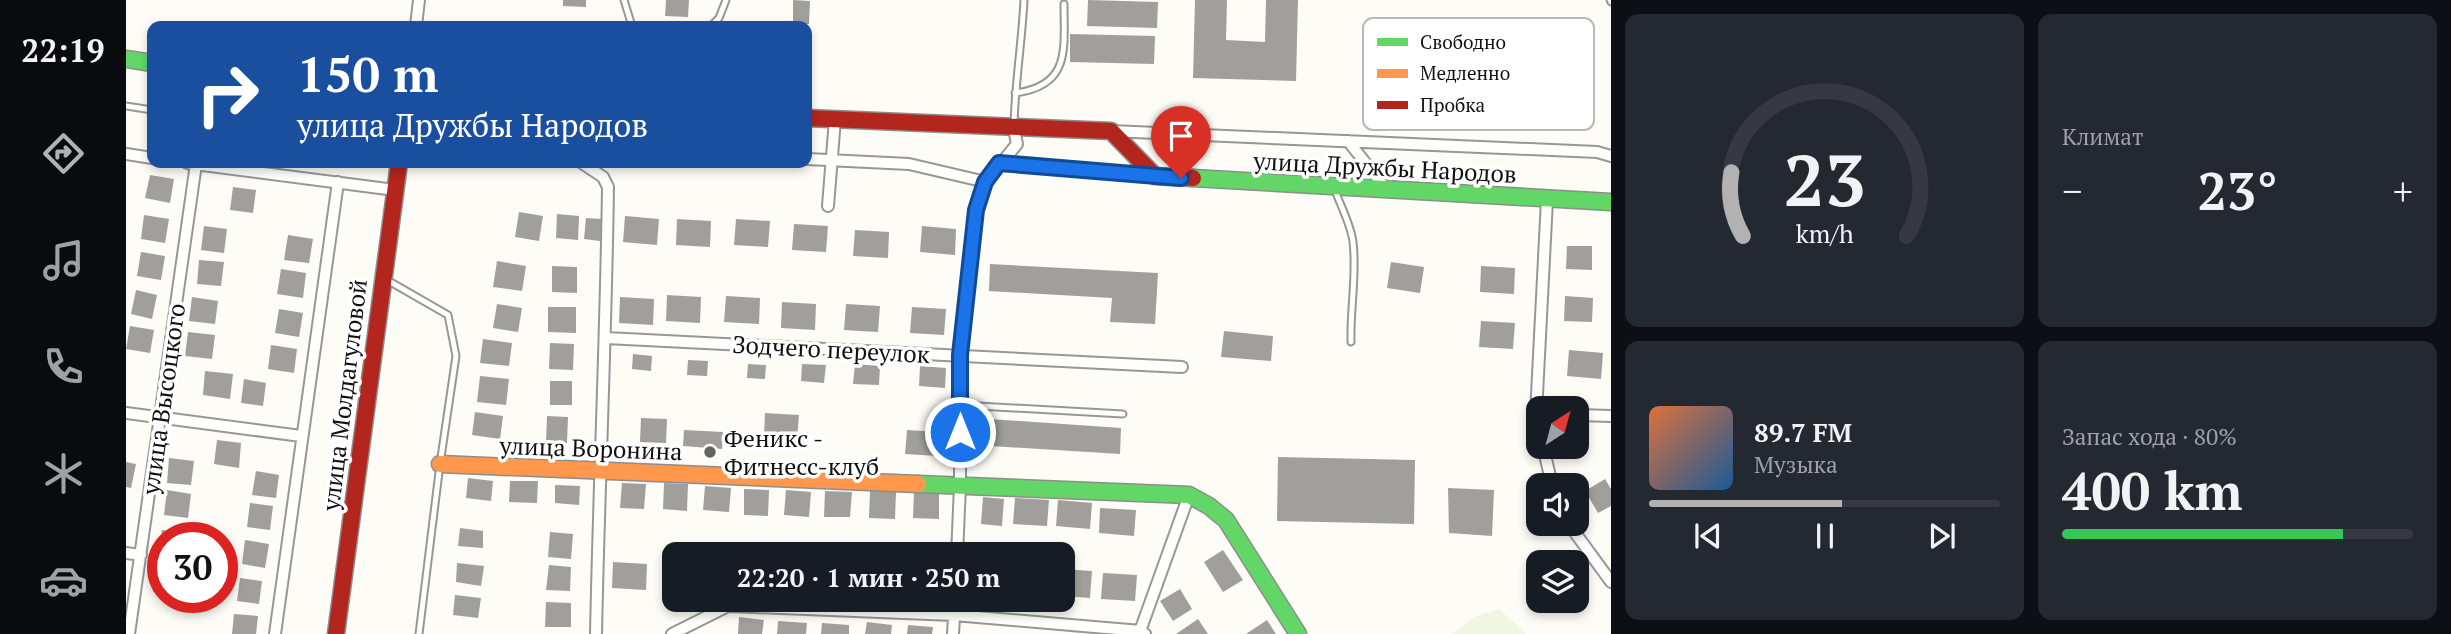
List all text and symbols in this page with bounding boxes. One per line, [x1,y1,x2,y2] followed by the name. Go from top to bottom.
[1363,18,1594,130] legend
[21,29,105,71] text: 22:19
[1420,29,1506,54] text: Свободно
[297,41,439,106] text: 150 m
[182,49,273,140] icon: right
[1420,60,1510,85] text: Медленно
[1420,92,1485,117] text: Пробка
[297,104,648,146] text: улица Дружбы Народов
[1151,106,1211,178] pin
[1162,117,1200,155] icon: arrive
[2062,121,2143,152] text: Климат
[39,129,88,178] icon: directions
[1783,131,1866,228] text: 23
[1252,144,1517,190] street label: улица Дружбы Народов
[2197,156,2278,225] text: 23°
[2062,166,2082,216] text: −
[2393,166,2413,216] text: +
[1796,217,1854,250] text: km/h
[39,236,88,285] icon: music
[314,277,374,514] street label: улица Молдагуловой
[134,301,192,498] street label: улица Высоцкого
[732,328,930,370] street label: Зодчего переулок
[39,342,88,391] icon: phone
[923,395,997,469] position arrow
[1526,396,1589,458] north arrow
[1526,396,1589,613] map controls
[1754,415,1852,449] text: 89.7 FM
[2062,421,2237,452] text: Запас хода · 80%
[724,422,879,482] place label: Феникс - Фитнесс-клуб
[498,429,683,467] street label: улица Воронина
[702,444,718,460] marker: Феникс - Фитнесс-клуб
[39,449,88,498] icon: climate
[1754,449,1838,480] text: Музыка
[2062,456,2243,525] text: 400 km
[1526,473,1589,536] button: sound
[1689,517,1727,555] icon: previous
[1806,517,1844,555] icon: pause
[1923,517,1961,555] icon: next
[147,522,238,613] speed limit sign: 30
[1526,550,1589,613] button: layers
[39,556,88,605] icon: car
[737,560,1000,594] text: 22:20 · 1 мин · 250 m

